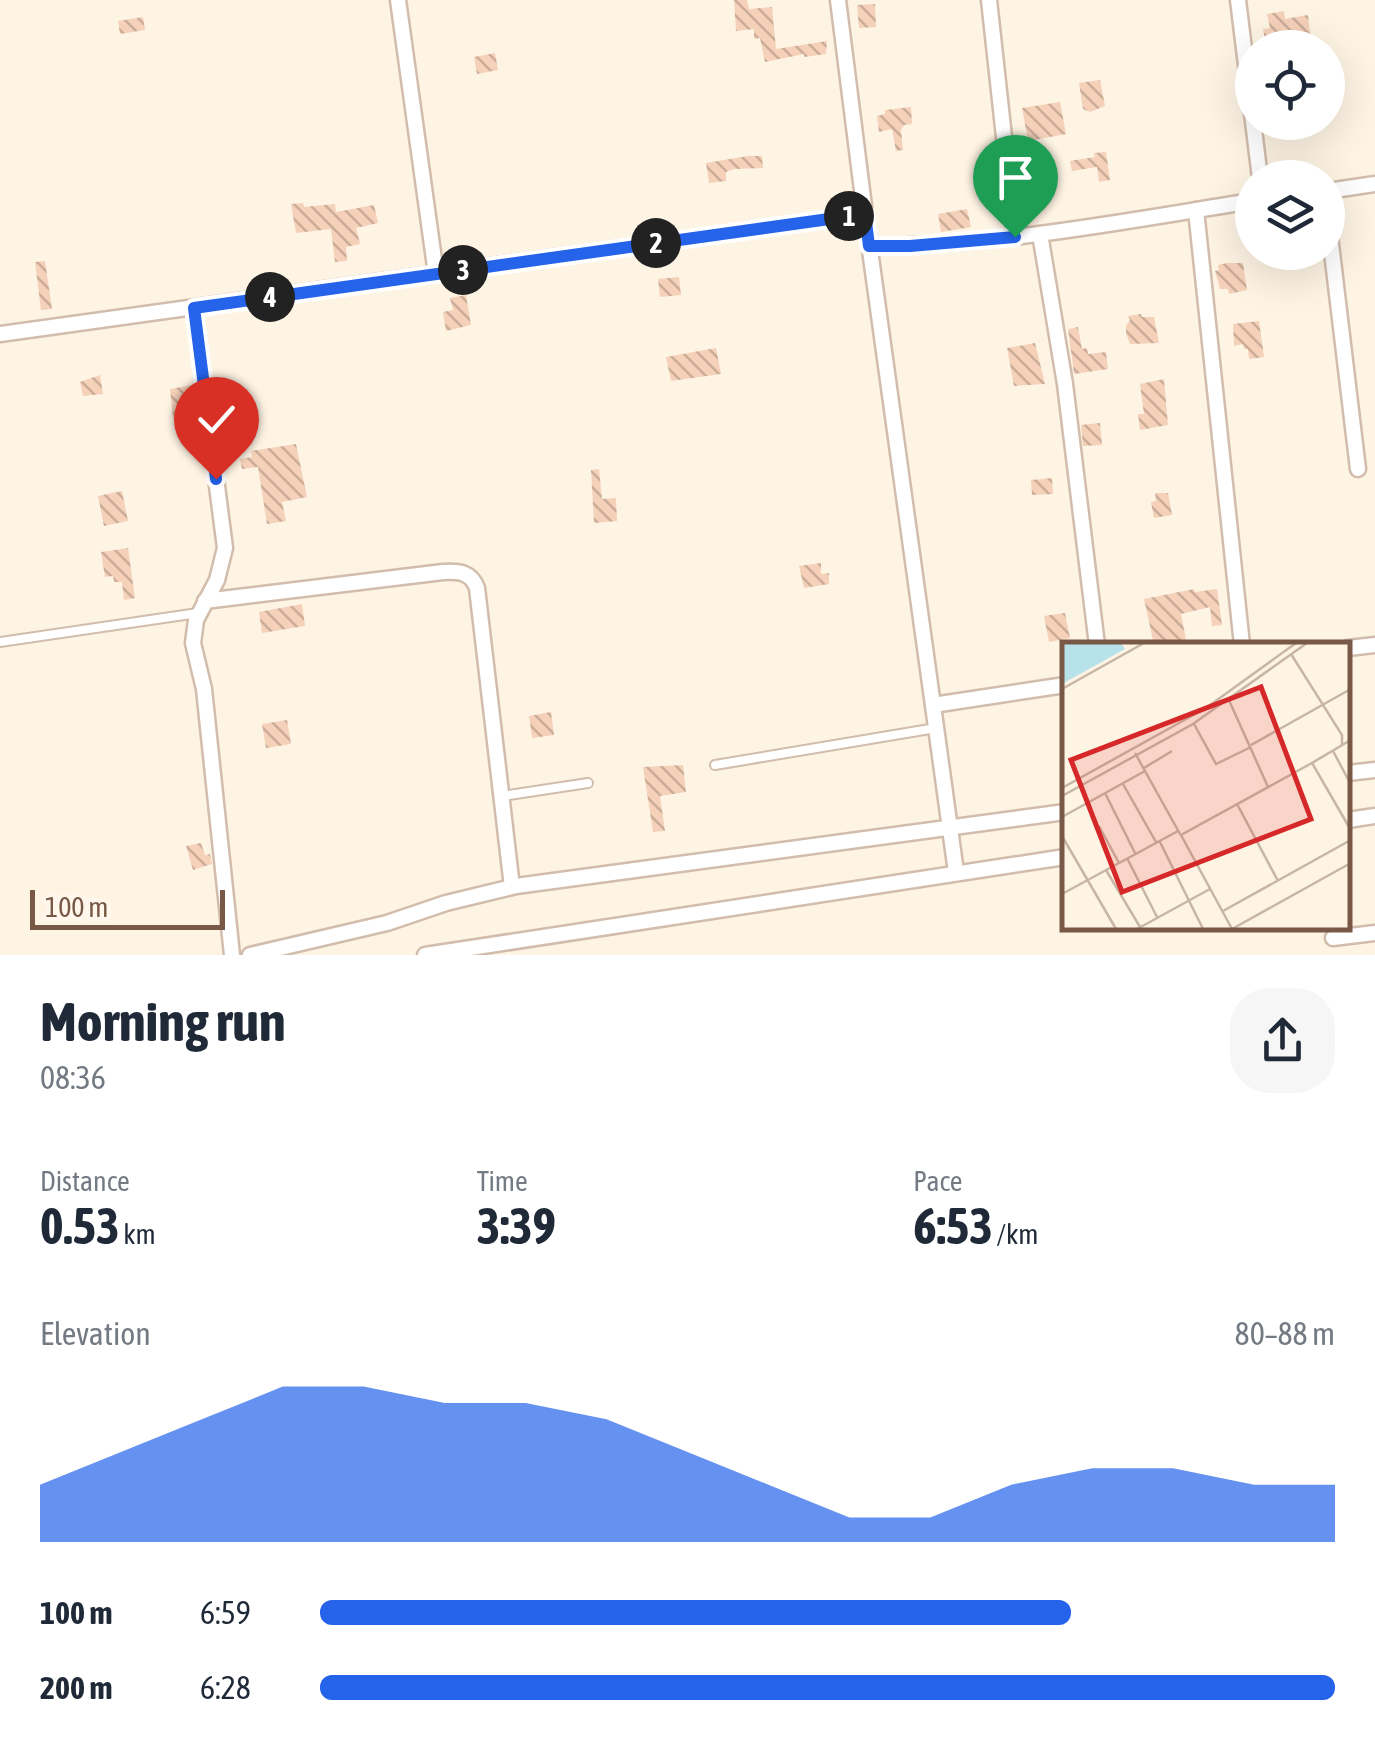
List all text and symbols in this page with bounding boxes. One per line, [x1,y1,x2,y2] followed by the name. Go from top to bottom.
[1235,30,1345,270] map controls
[1235,30,1345,140] button: locate
[973,135,1058,238] pin
[988,150,1043,205] icon: arrive
[1235,160,1345,270] button: layers
[824,191,874,241] pin: 1
[842,200,856,232] text: 1
[631,218,681,268] pin: 2
[649,227,663,259] text: 2
[438,245,488,295] pin: 3
[456,254,470,286] text: 3
[245,272,295,322] pin: 4
[263,281,277,313] text: 4
[174,377,259,480] pin
[189,392,244,447] icon: check
[1062,642,1350,930] inset map
[30,885,225,930] scale bar
[45,891,108,923] text: 100 m
[1230,988,1335,1093] button: share
[40,990,286,1053] text: Morning run
[40,1059,106,1096] text: 08:36
[40,1165,130,1197] text: Distance
[477,1165,528,1197] text: Time
[913,1165,963,1197] text: Pace
[40,1197,119,1255] text: 0.53
[477,1197,556,1255] text: 3:39
[913,1197,993,1255] text: 6:53
[119,1218,156,1250] text: km
[993,1218,1039,1250] text: /km
[40,1315,151,1352] text: Elevation
[1235,1315,1335,1352] text: 80–88 m
[40,1594,113,1631] text: 100 m
[200,1594,251,1631] text: 6:59
[40,1669,113,1706] text: 200 m
[200,1669,251,1706] text: 6:28

